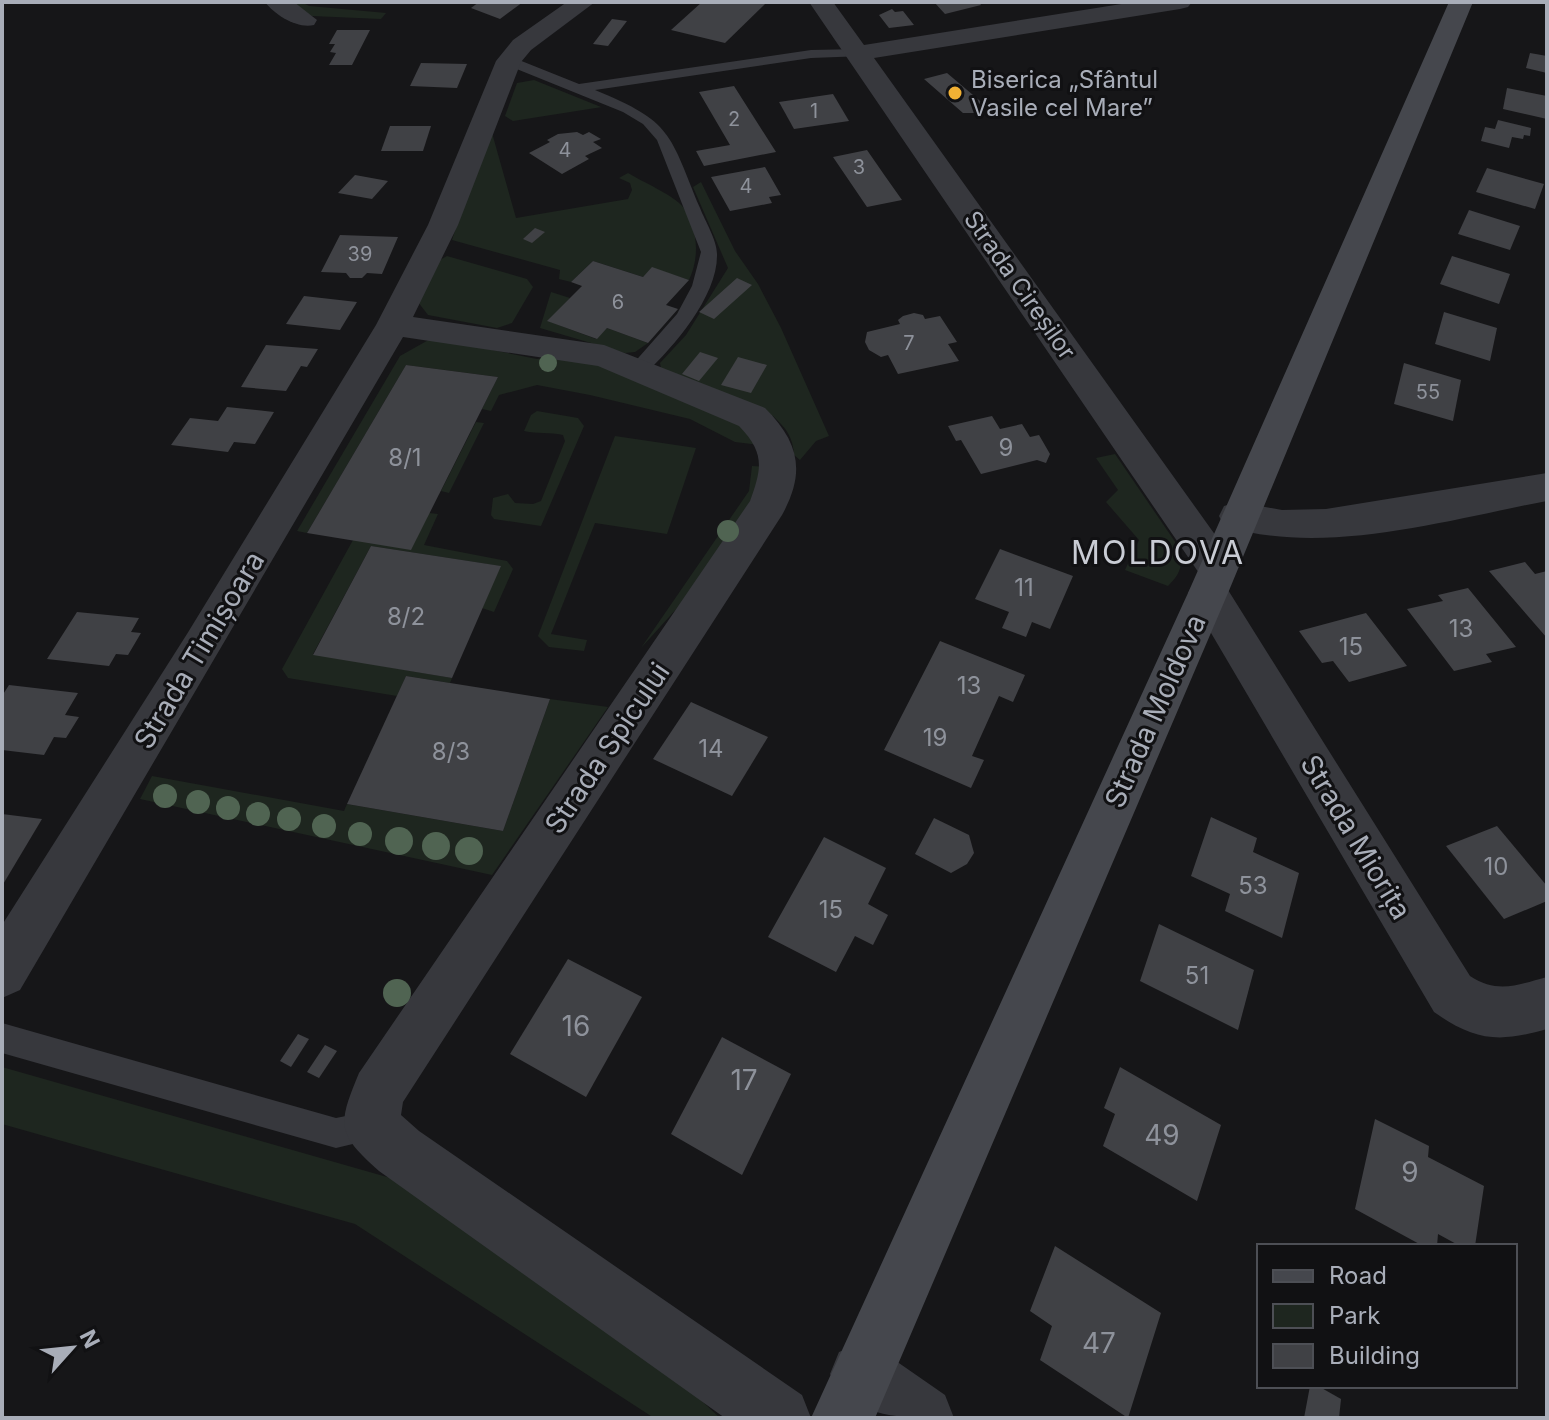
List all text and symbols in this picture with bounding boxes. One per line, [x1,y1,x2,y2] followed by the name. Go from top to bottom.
[971,65,1158,122] place label: Biserica „Sfântul Vasile cel Mare”
[946,84,964,102] marker: Biserica „Sfântul Vasile cel Mare”
[810,99,818,123] house number: 1
[728,107,740,131] house number: 2
[559,138,571,162] house number: 4
[853,155,865,179] house number: 3
[740,174,752,198] house number: 4
[958,205,1082,365] street label: Strada Cireșilor
[348,242,372,266] house number: 39
[612,290,624,314] house number: 6
[903,331,915,355] house number: 7
[1416,380,1440,404] house number: 55
[999,433,1013,462] house number: 9
[388,443,422,472] house number: 8/1
[1071,533,1245,572] district label: MOLDOVA
[127,545,271,755] street label: Strada Timișoara
[1014,573,1034,602] house number: 11
[387,602,425,631] house number: 8/2
[1097,609,1213,813] street label: Strada Moldova
[1449,614,1473,643] house number: 13
[1339,632,1363,661] house number: 15
[537,656,677,840] street label: Strada Spicului
[957,671,981,700] house number: 13
[923,723,947,752] house number: 19
[698,734,724,763] house number: 14
[432,737,470,766] house number: 8/3
[1294,749,1418,925] street label: Strada Miorița
[1484,852,1508,881] house number: 10
[1238,871,1268,900] house number: 53
[819,895,843,924] house number: 15
[1185,961,1209,990] house number: 51
[562,1009,590,1043] house number: 16
[730,1063,758,1097] house number: 17
[1144,1118,1180,1152] house number: 49
[1401,1155,1419,1189] house number: 9
[1257,1244,1517,1388] legend
[1329,1261,1387,1290] text: Road
[1329,1301,1380,1330] text: Park
[32,1308,112,1388] north arrow
[74,1326,105,1352] text: N
[1082,1326,1116,1360] house number: 47
[1329,1341,1420,1370] text: Building

